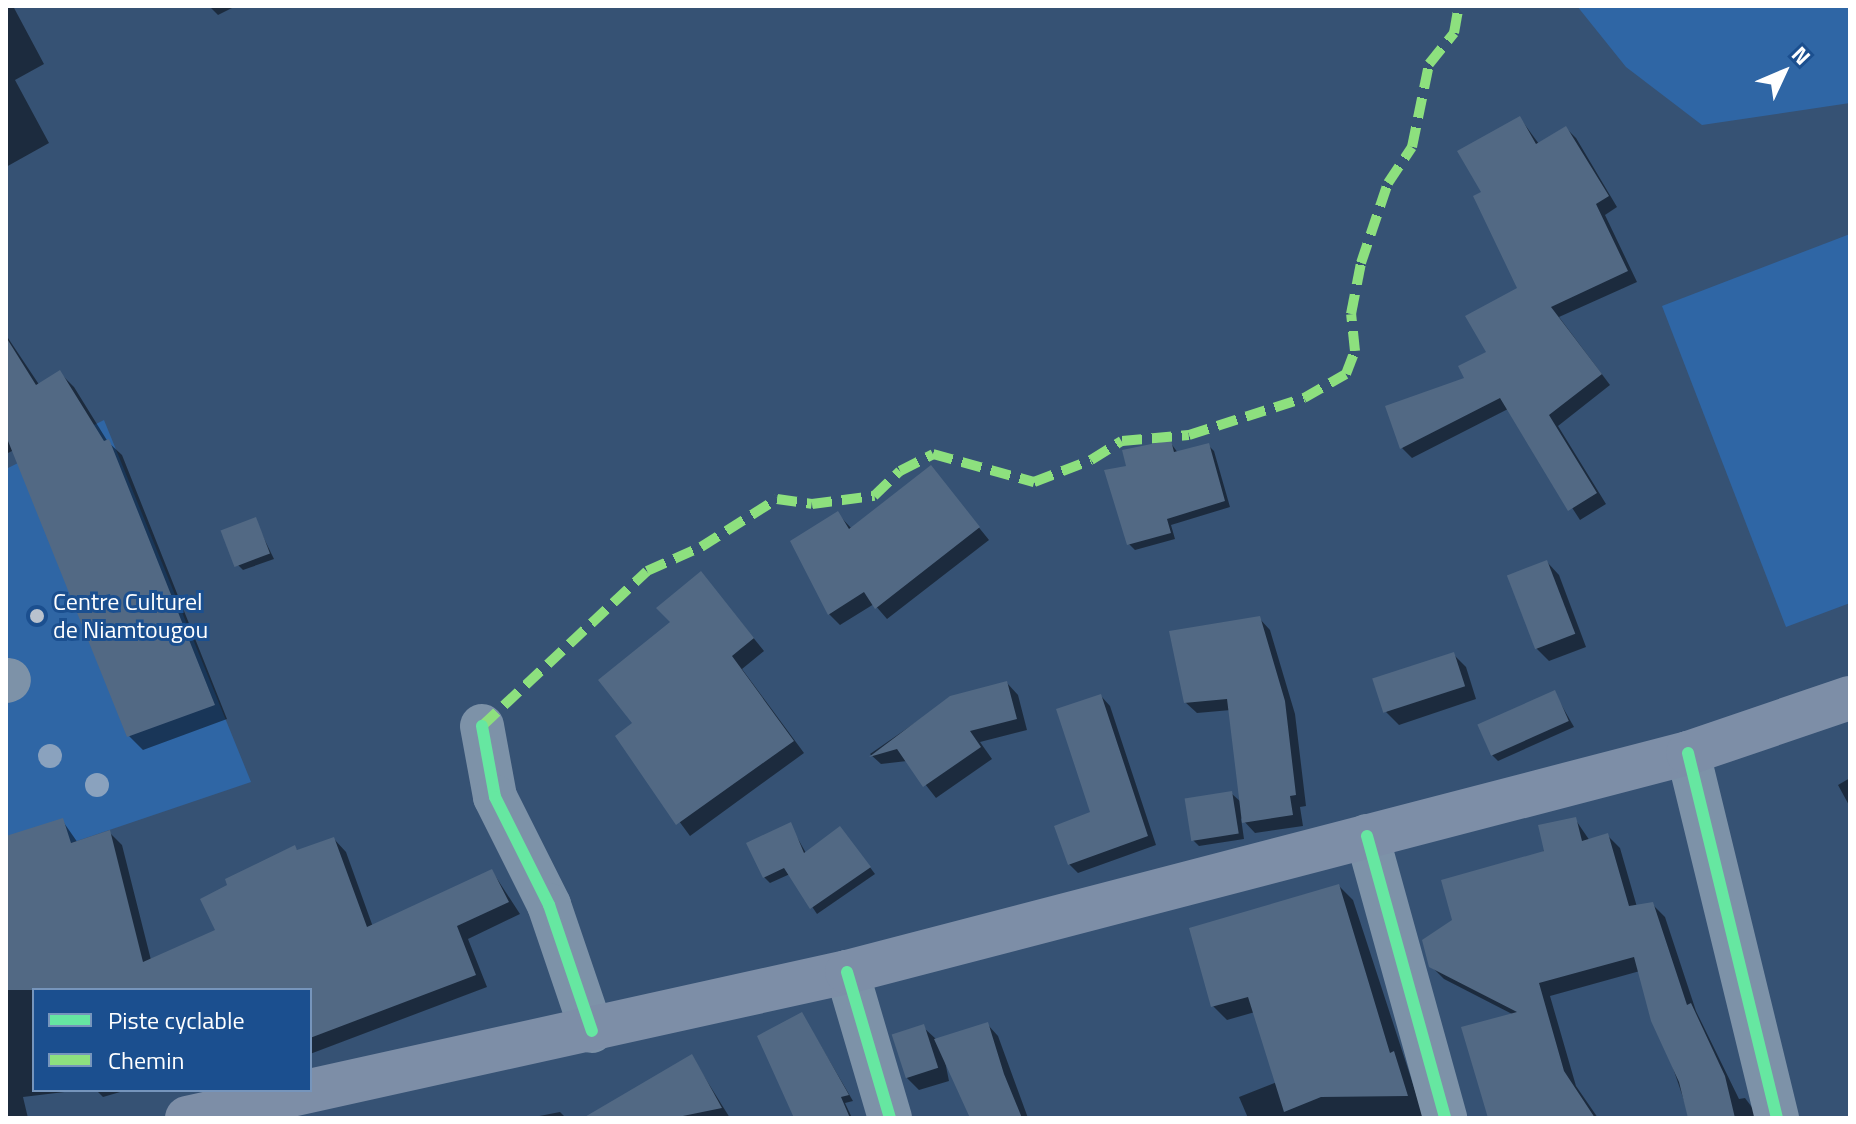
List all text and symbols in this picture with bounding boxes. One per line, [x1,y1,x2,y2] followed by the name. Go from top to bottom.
[1744,32,1824,112] north arrow
[1784,38,1819,73] text: N
[53,588,208,644] place label: Centre Culturel de Niamtougou
[28,607,46,625] marker: Centre Culturel de Niamtougou
[32,988,312,1092] legend
[108,1002,245,1038] text: Piste cyclable
[108,1042,184,1078] text: Chemin

